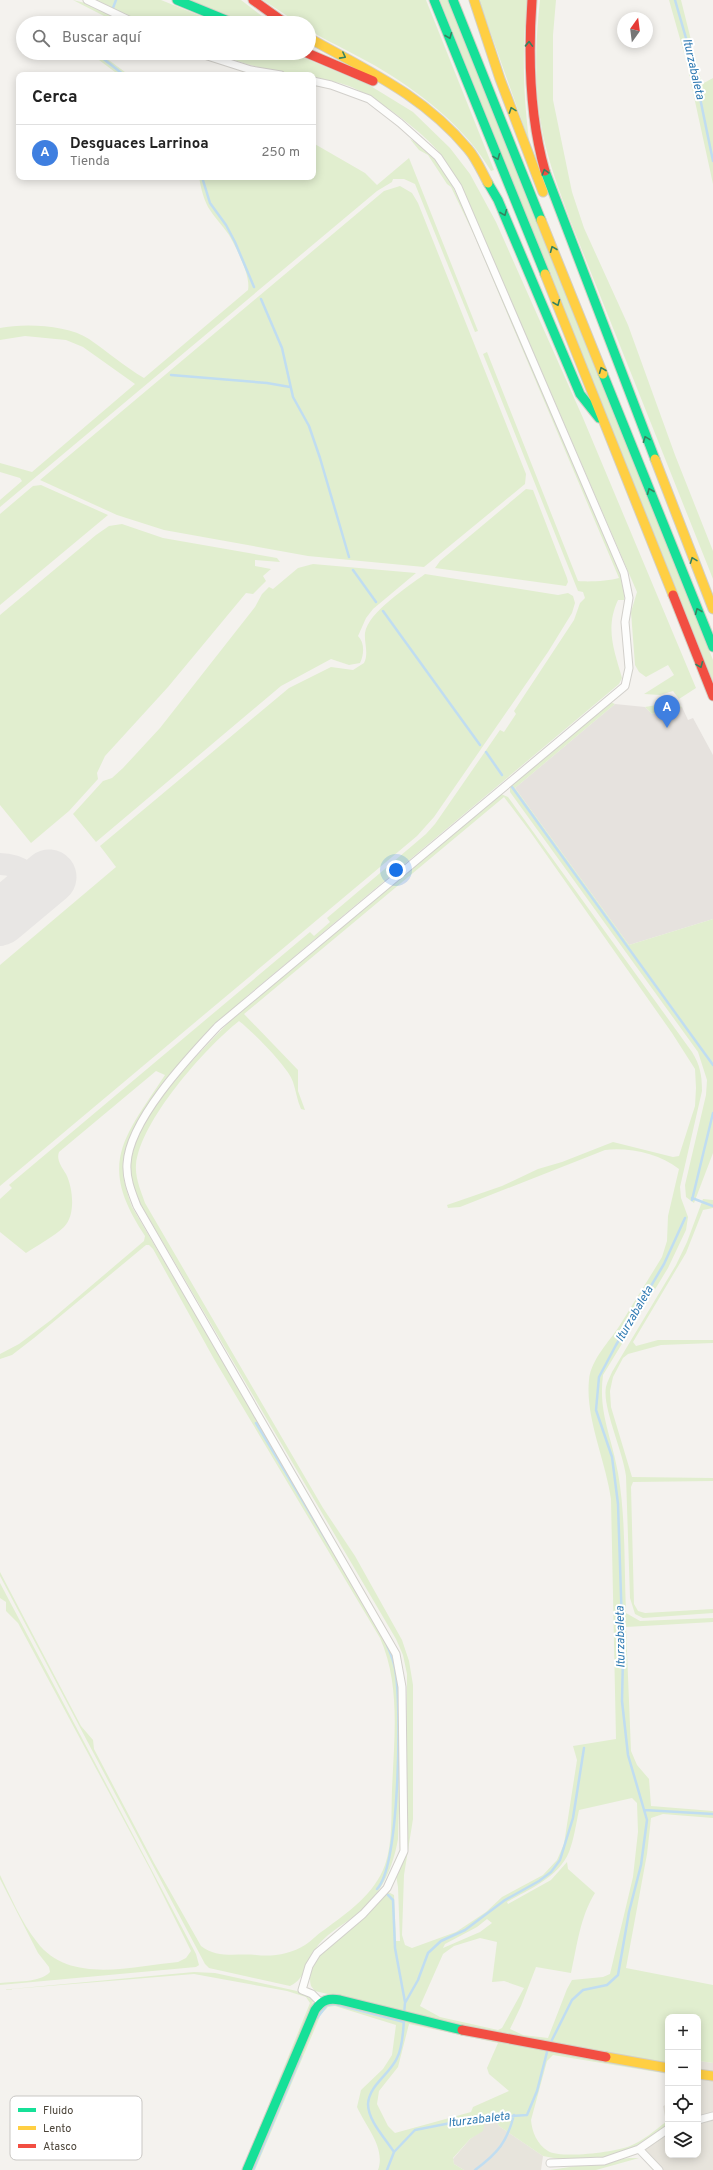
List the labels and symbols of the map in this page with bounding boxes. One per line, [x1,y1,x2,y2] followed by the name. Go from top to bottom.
[617,12,653,48] north arrow
[444,33,452,40] one-way arrow
[678,37,708,102] water label: Iturzabaleta
[525,41,533,47] one-way arrow
[339,52,346,59] one-way arrow
[508,107,517,114] one-way arrow
[493,153,501,160] one-way arrow
[541,169,550,176] one-way arrow
[499,210,507,217] one-way arrow
[550,246,558,253] one-way arrow
[552,300,560,307] one-way arrow
[598,366,606,373] one-way arrow
[643,435,651,442] one-way arrow
[647,487,655,495] one-way arrow
[690,556,698,563] one-way arrow
[695,608,703,615] one-way arrow
[696,661,704,668] one-way arrow
[654,695,680,728] pin: A
[386,860,406,880] your location
[613,1282,658,1345] water label: Iturzabaleta
[612,1605,630,1668] water label: Iturzabaleta
[10,2096,142,2160] legend
[43,2104,73,2118] text: Fluido
[447,2108,512,2132] water label: Iturzabaleta
[43,2122,71,2136] text: Lento
[43,2140,77,2154] text: Atasco

